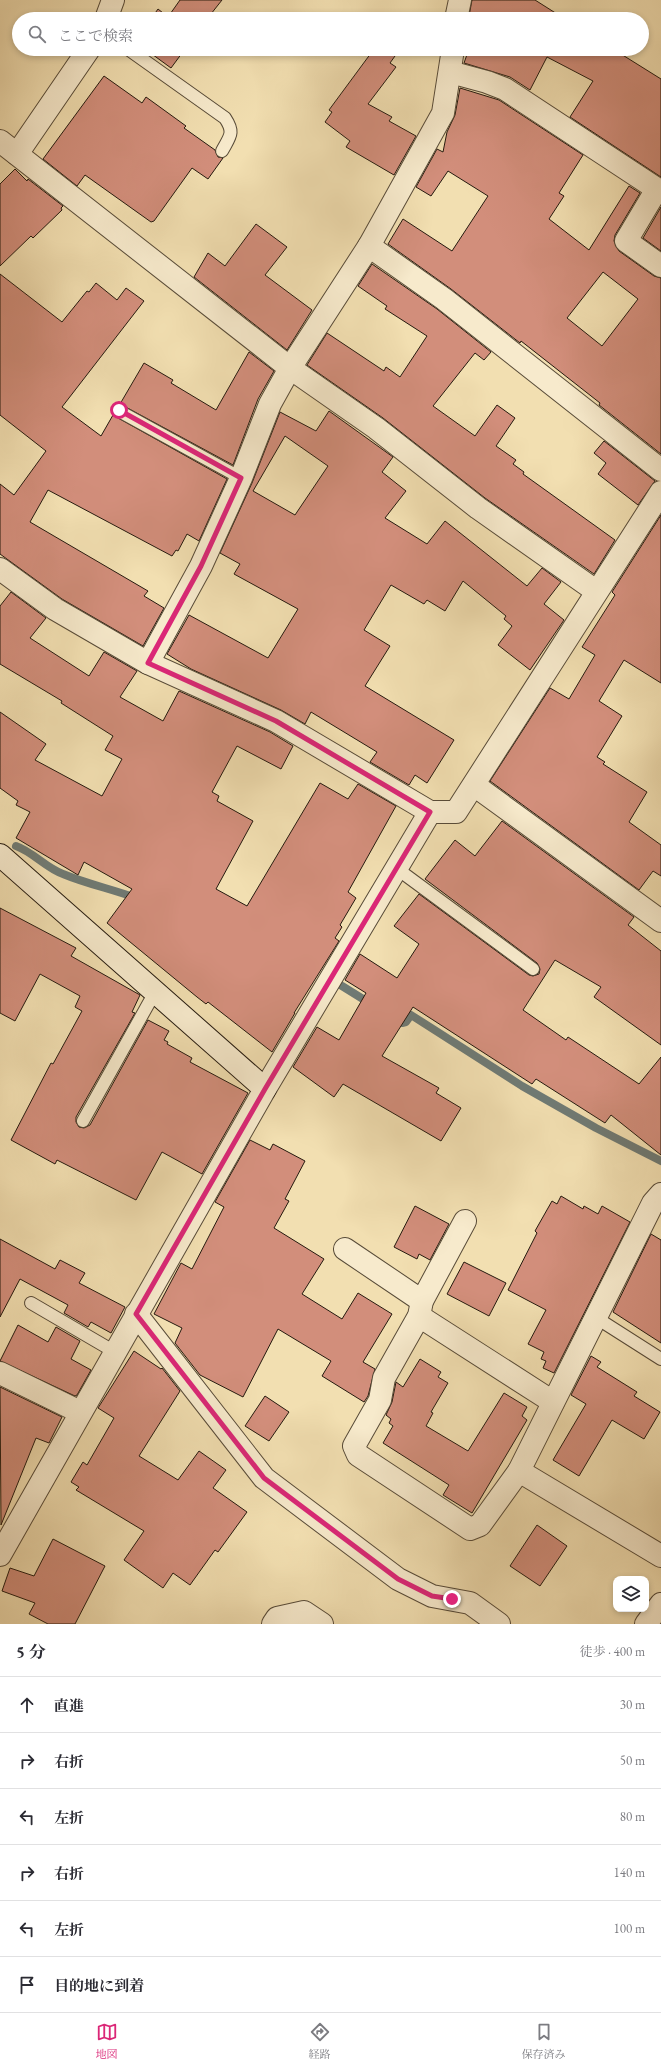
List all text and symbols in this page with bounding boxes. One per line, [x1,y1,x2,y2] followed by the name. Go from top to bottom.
[12,12,649,56] search box
[26,23,48,45] icon: search
[58,26,133,45] text: ここで検索
[110,401,128,419] route start
[613,1576,649,1612] map controls
[613,1576,649,1612] button: layers
[443,1590,461,1608] route end
[16,1641,46,1663] text: 5 分
[580,1643,645,1660] text: 徒歩 · 400 m
[16,1694,38,1716] icon: ahead
[54,1696,84,1715] text: 直進
[620,1696,645,1713] text: 30 m
[16,1750,38,1772] icon: right
[54,1752,84,1771] text: 右折
[620,1752,645,1769] text: 50 m
[16,1806,38,1828] icon: left
[54,1808,84,1827] text: 左折
[620,1808,645,1825] text: 80 m
[16,1862,38,1884] icon: right
[54,1864,84,1883] text: 右折
[614,1864,645,1881] text: 140 m
[16,1918,38,1940] icon: left
[54,1920,84,1939] text: 左折
[614,1920,645,1937] text: 100 m
[16,1974,38,1996] icon: arrive
[54,1976,144,1995] text: 目的地に到着
[96,2021,118,2061] tab: 地図
[309,2021,331,2061] tab: 経路
[522,2021,566,2061] tab: 保存済み

